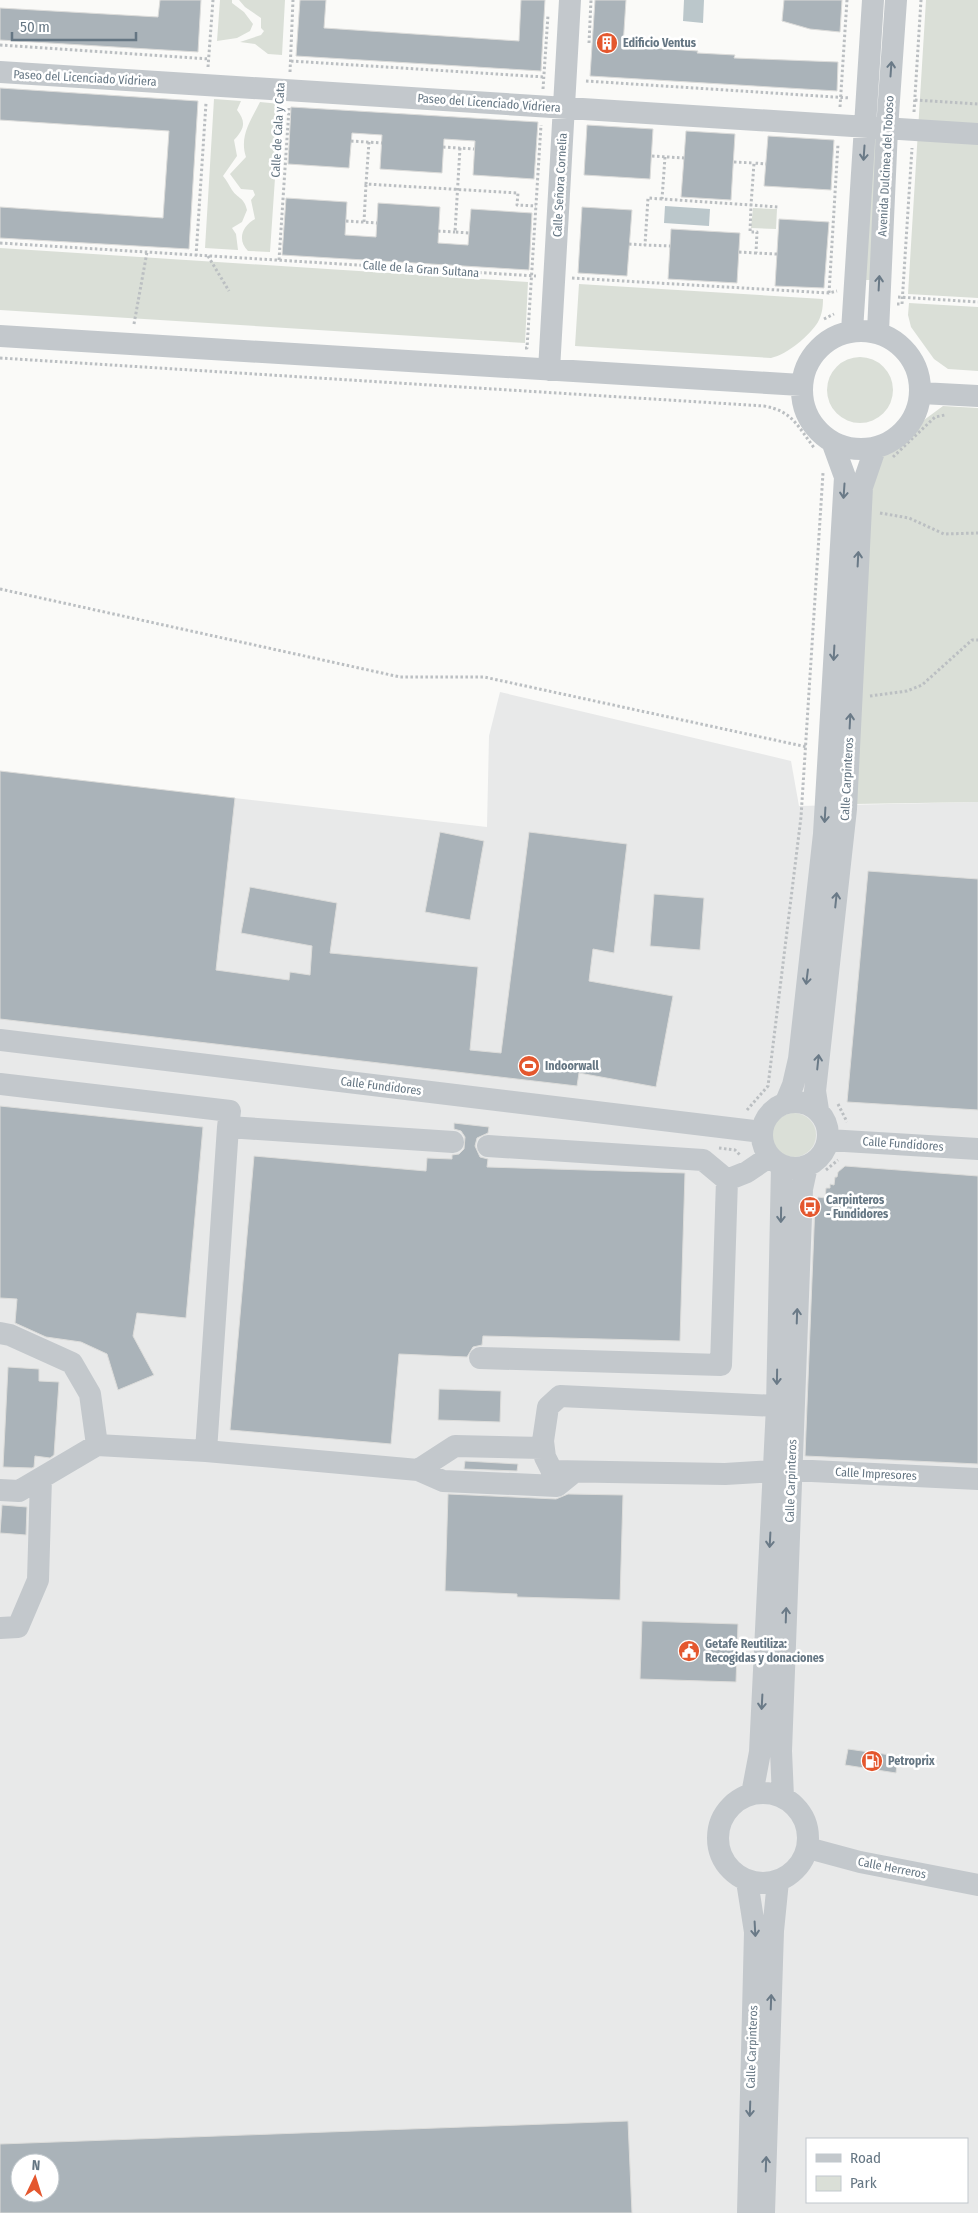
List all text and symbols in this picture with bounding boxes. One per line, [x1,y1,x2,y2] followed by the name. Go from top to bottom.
[12,10,136,42] scale bar
[20,18,50,36] text: 50 m
[595,31,619,55] building icon: Edificio Ventus
[623,36,697,50] place label: Edificio Ventus
[887,61,896,77] one-way arrow
[13,67,157,89] street label: Paseo del Licenciado Vidriera
[269,82,287,178] street label: Calle de Cala y Cata
[417,91,561,115] street label: Paseo del Licenciado Vidriera
[875,95,897,237] street label: Avenida Dulcinea del Toboso
[550,132,570,238] street label: Calle Señora Cornelia
[859,145,868,161] one-way arrow
[362,258,480,280] street label: Calle de la Gran Sultana
[875,276,884,292] one-way arrow
[839,483,849,499] one-way arrow
[854,551,863,567] one-way arrow
[830,645,839,661] one-way arrow
[846,713,855,729] one-way arrow
[838,737,856,821] street label: Calle Carpinteros
[821,807,830,823] one-way arrow
[831,893,841,909] one-way arrow
[802,968,812,984] one-way arrow
[517,1054,541,1078] sports icon: Indoorwall
[813,1054,823,1070] one-way arrow
[545,1059,599,1073] place label: Indoorwall
[340,1074,422,1098] street label: Calle Fundidores
[862,1134,944,1154] street label: Calle Fundidores
[826,1193,889,1221] place label: Carpinteros - Fundidores
[798,1195,822,1219] bus stop icon: Carpinteros - Fundidores
[776,1206,786,1222] one-way arrow
[792,1308,802,1324] one-way arrow
[772,1368,782,1385] one-way arrow
[783,1439,799,1523] street label: Calle Carpinteros
[835,1465,917,1483] street label: Calle Impresores
[766,1531,775,1547] one-way arrow
[781,1607,791,1624] one-way arrow
[705,1637,825,1665] place label: Getafe Reutiliza: Recogidas y donaciones
[677,1639,701,1663] public building icon: Getafe Reutiliza: Recogidas y donaciones
[758,1694,767,1710] one-way arrow
[860,1749,884,1773] fuel station icon: Petroprix
[888,1754,935,1768] place label: Petroprix
[857,1855,927,1881] street label: Calle Herreros
[750,1921,759,1937] one-way arrow
[766,1994,776,2010] one-way arrow
[744,2005,760,2089] street label: Calle Carpinteros
[746,2101,755,2117] one-way arrow
[806,2138,968,2203] legend
[850,2149,881,2167] text: Road
[10,2153,60,2203] north arrow
[31,2157,41,2174] text: N
[761,2157,770,2173] one-way arrow
[850,2174,877,2192] text: Park

